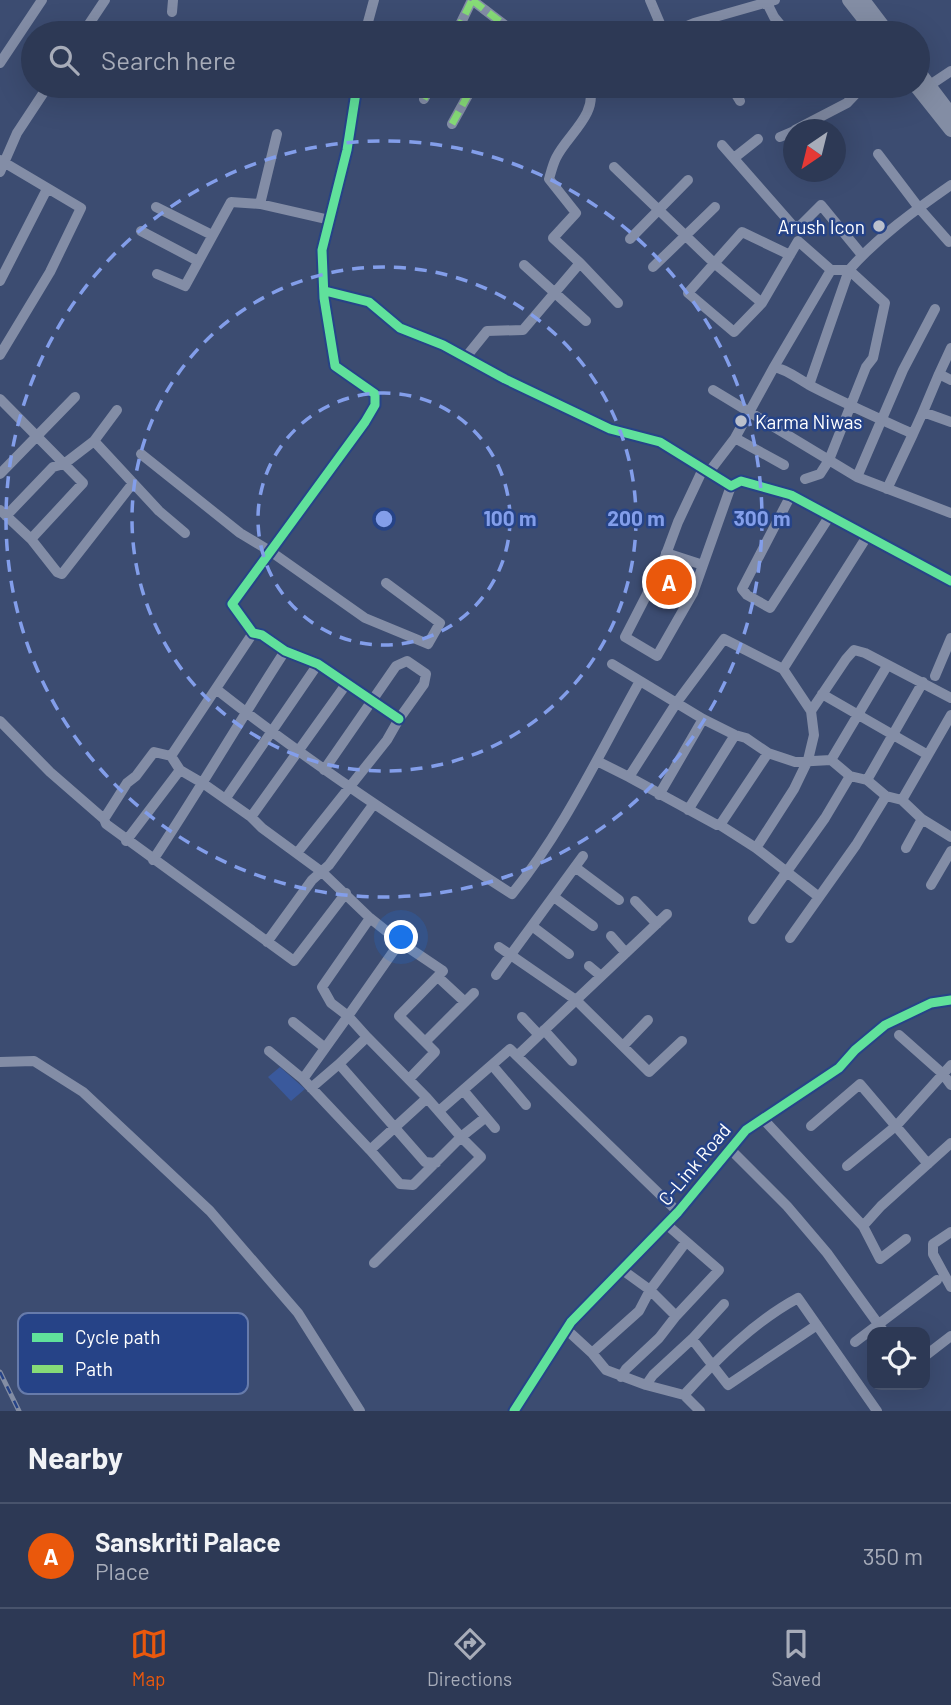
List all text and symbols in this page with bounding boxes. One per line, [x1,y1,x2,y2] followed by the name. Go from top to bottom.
[21,21,930,98] search box
[45,41,83,79] icon: search
[101,44,236,75] text: Search here
[783,119,846,182] north arrow
[778,215,865,238] place label: Arush Icon
[871,218,887,234] marker: Arush Icon
[755,410,862,433] place label: Karma Niwas
[733,413,749,429] marker: Karma Niwas
[483,505,537,530] text: 100 m
[607,505,665,530] text: 200 m
[733,505,791,530] text: 300 m
[372,507,396,531] centre of rings
[646,556,692,608] pin: A
[384,920,418,954] your location
[653,1118,735,1210] street label: C-Link Road
[18,1313,248,1394] legend
[75,1325,160,1348] text: Cycle path
[867,1327,930,1390] map controls
[867,1327,930,1390] button: locate
[75,1357,113,1380] text: Path
[28,1439,123,1475] text: Nearby
[95,1526,281,1557] text: Sanskriti Palace
[43,1542,59,1570] text: A
[863,1542,923,1570] text: 350 m
[95,1557,150,1585] text: Place
[130,1625,168,1690] tab: Map
[427,1625,512,1690] tab: Directions
[771,1625,821,1690] tab: Saved

